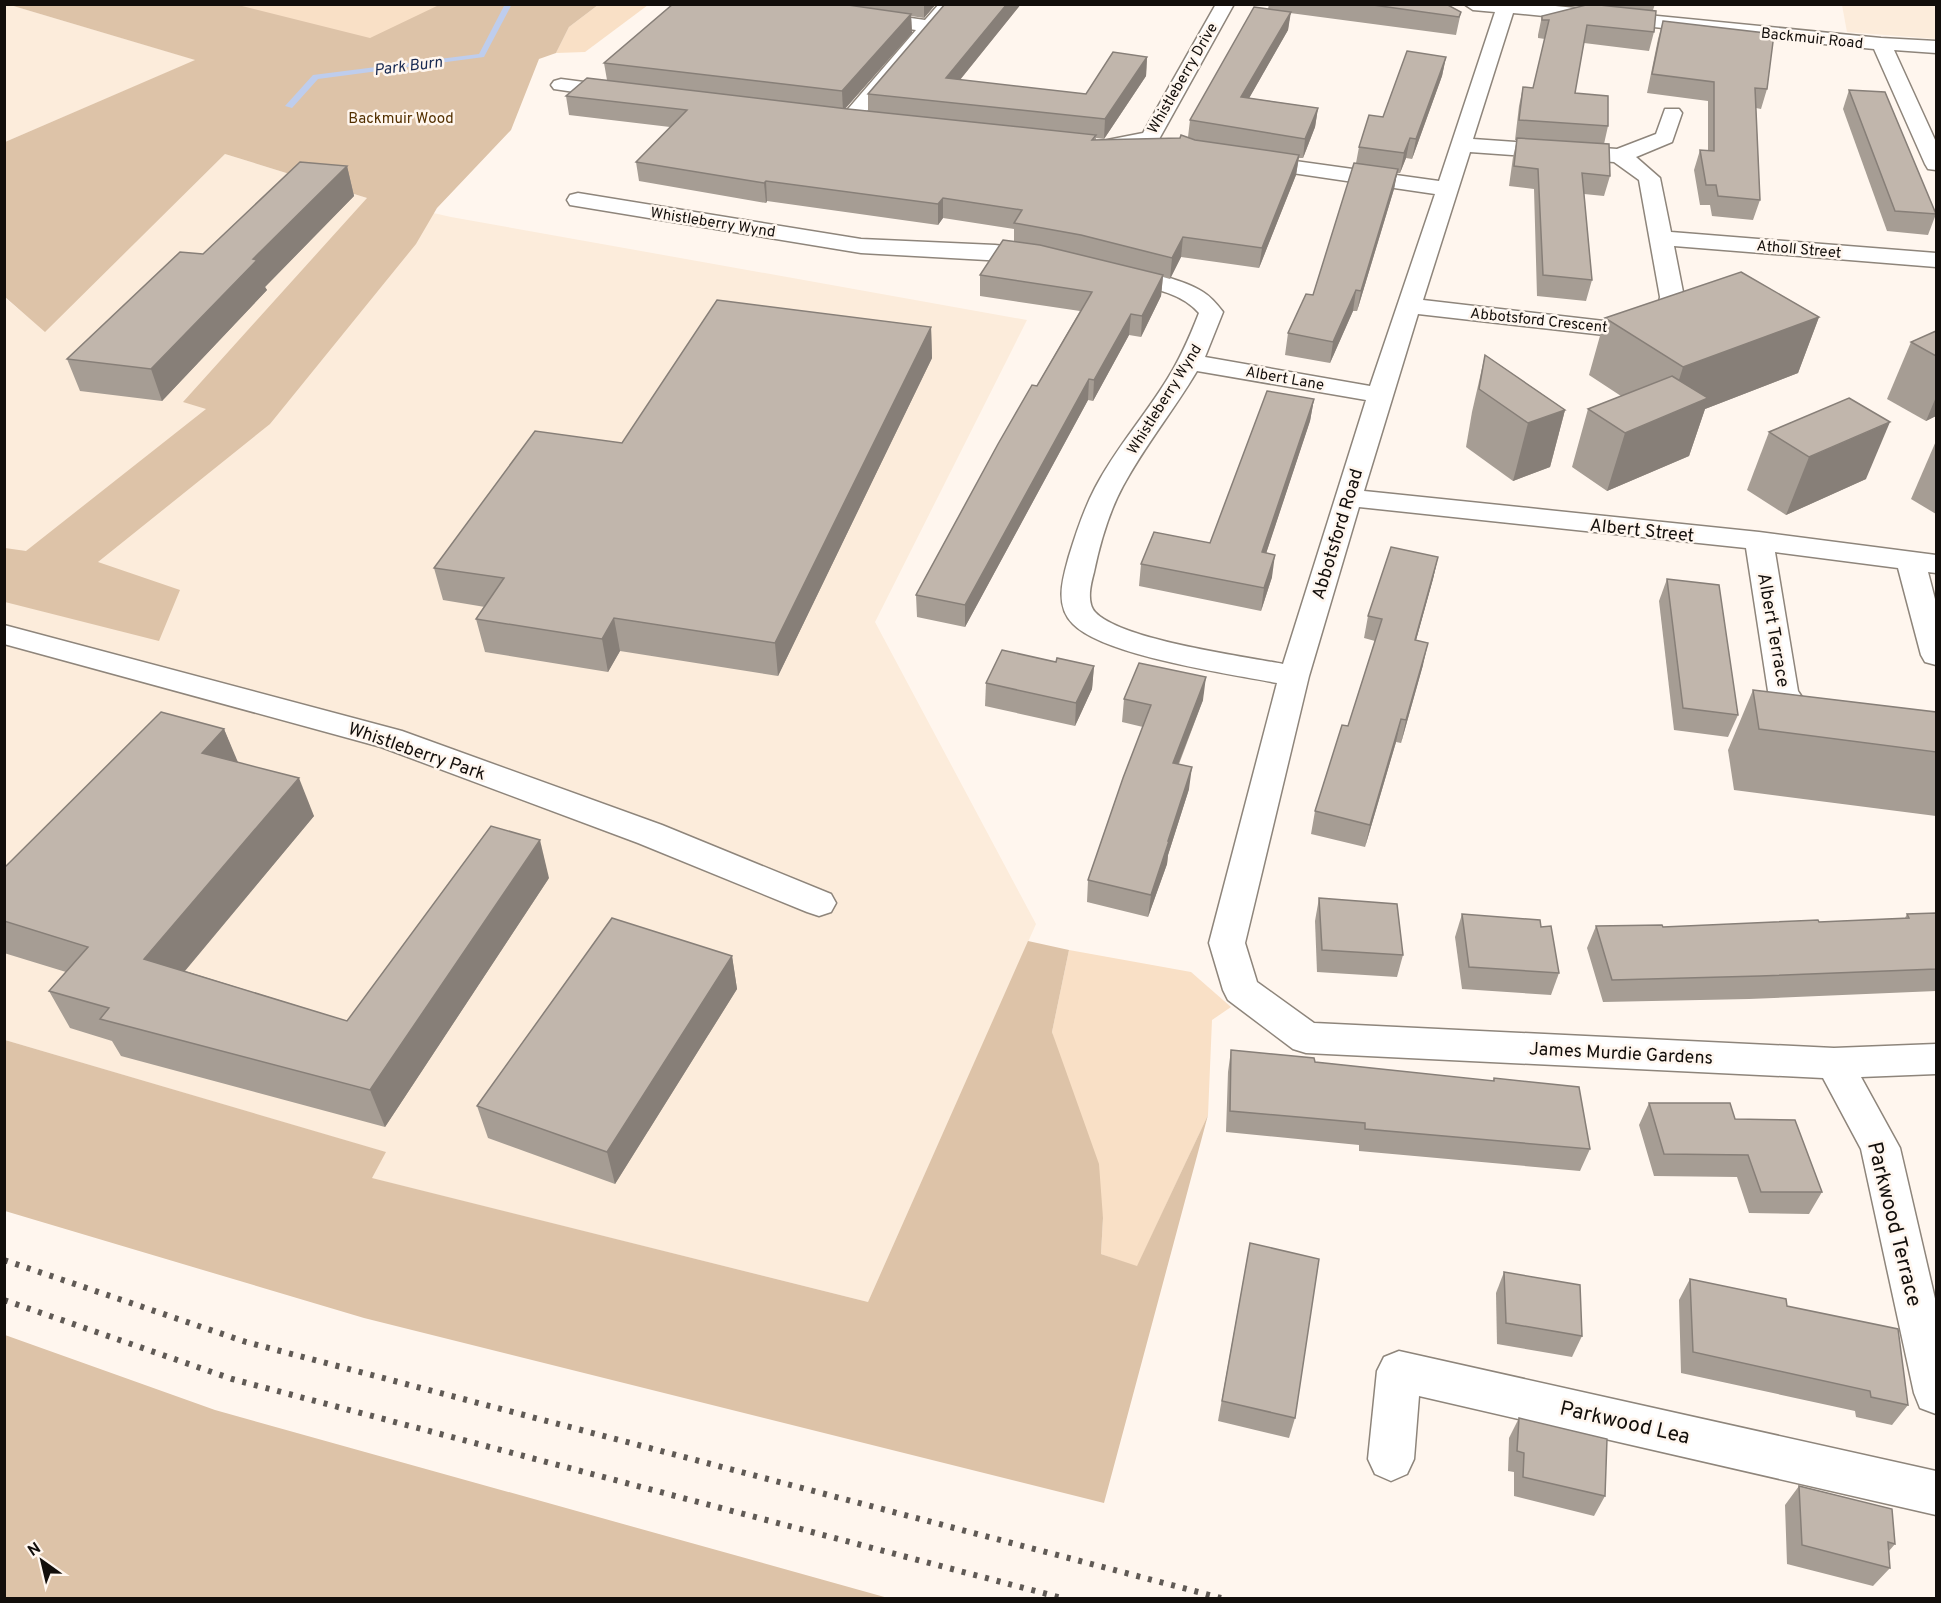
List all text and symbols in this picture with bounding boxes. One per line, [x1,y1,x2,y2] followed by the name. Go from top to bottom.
[1144,20,1223,138] street label: Whistleberry Drive
[1760,25,1864,54] street label: Backmuir Road
[373,53,444,81] water label: Park Burn
[348,110,454,129] park label: Backmuir Wood
[649,204,777,243] street label: Whistleberry Wynd
[1756,237,1842,264] street label: Atholl Street
[1469,305,1608,338] street label: Abbotsford Crescent
[1124,341,1207,458] street label: Whistleberry Wynd
[1244,363,1326,396] street label: Albert Lane
[1308,466,1369,603] street label: Abbotsford Road
[1588,515,1695,548] street label: Albert Street
[1751,571,1794,689] street label: Albert Terrace
[345,718,488,787] street label: Whistleberry Park
[1528,1038,1714,1071] street label: James Murdie Gardens
[1860,1139,1927,1310] street label: Parkwood Terrace
[1557,1395,1692,1452] street label: Parkwood Lea
[12,1531,72,1591] north arrow
[24,1539,45,1562] text: N

